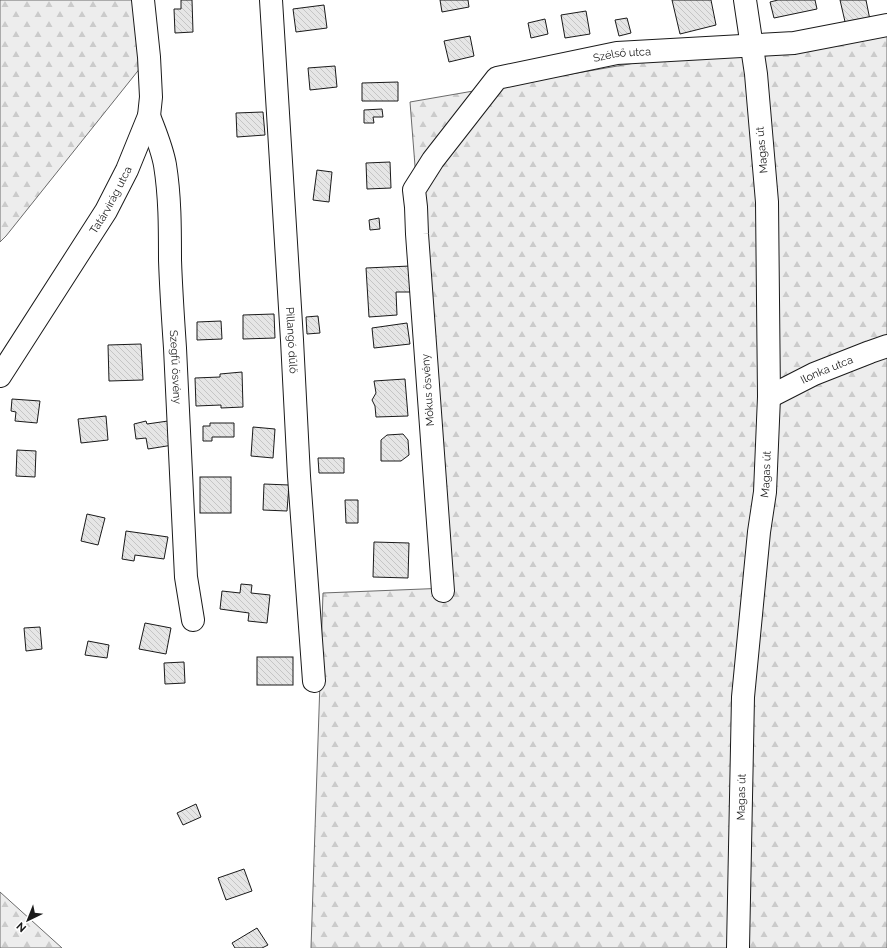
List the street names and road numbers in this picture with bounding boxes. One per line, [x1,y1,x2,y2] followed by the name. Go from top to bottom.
[592,45,651,64] street label: Szélső utca
[753,126,771,174] street label: Magas út
[87,164,134,236] street label: Tatárvirág utca
[283,307,300,374] street label: Pillangó dűlő
[167,329,184,404] street label: Szegfű ösvény
[419,353,437,427] street label: Mókus ösvény
[798,353,855,386] street label: Ilonka utca
[758,450,773,499] street label: Magas út
[734,773,748,821] street label: Magas út

